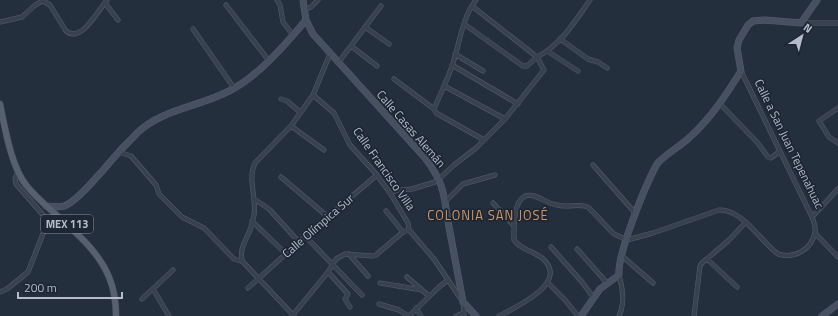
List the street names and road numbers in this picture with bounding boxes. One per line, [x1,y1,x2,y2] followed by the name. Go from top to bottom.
[750,76,829,212] street label: Calle a San Juan Tepenahuac
[372,86,451,172] street label: Calle Casas Alemán
[348,123,420,214] street label: Calle Francisco Villa
[277,189,358,262] street label: Calle Olímpica Sur
[41,215,93,233] road number: MEX 113

